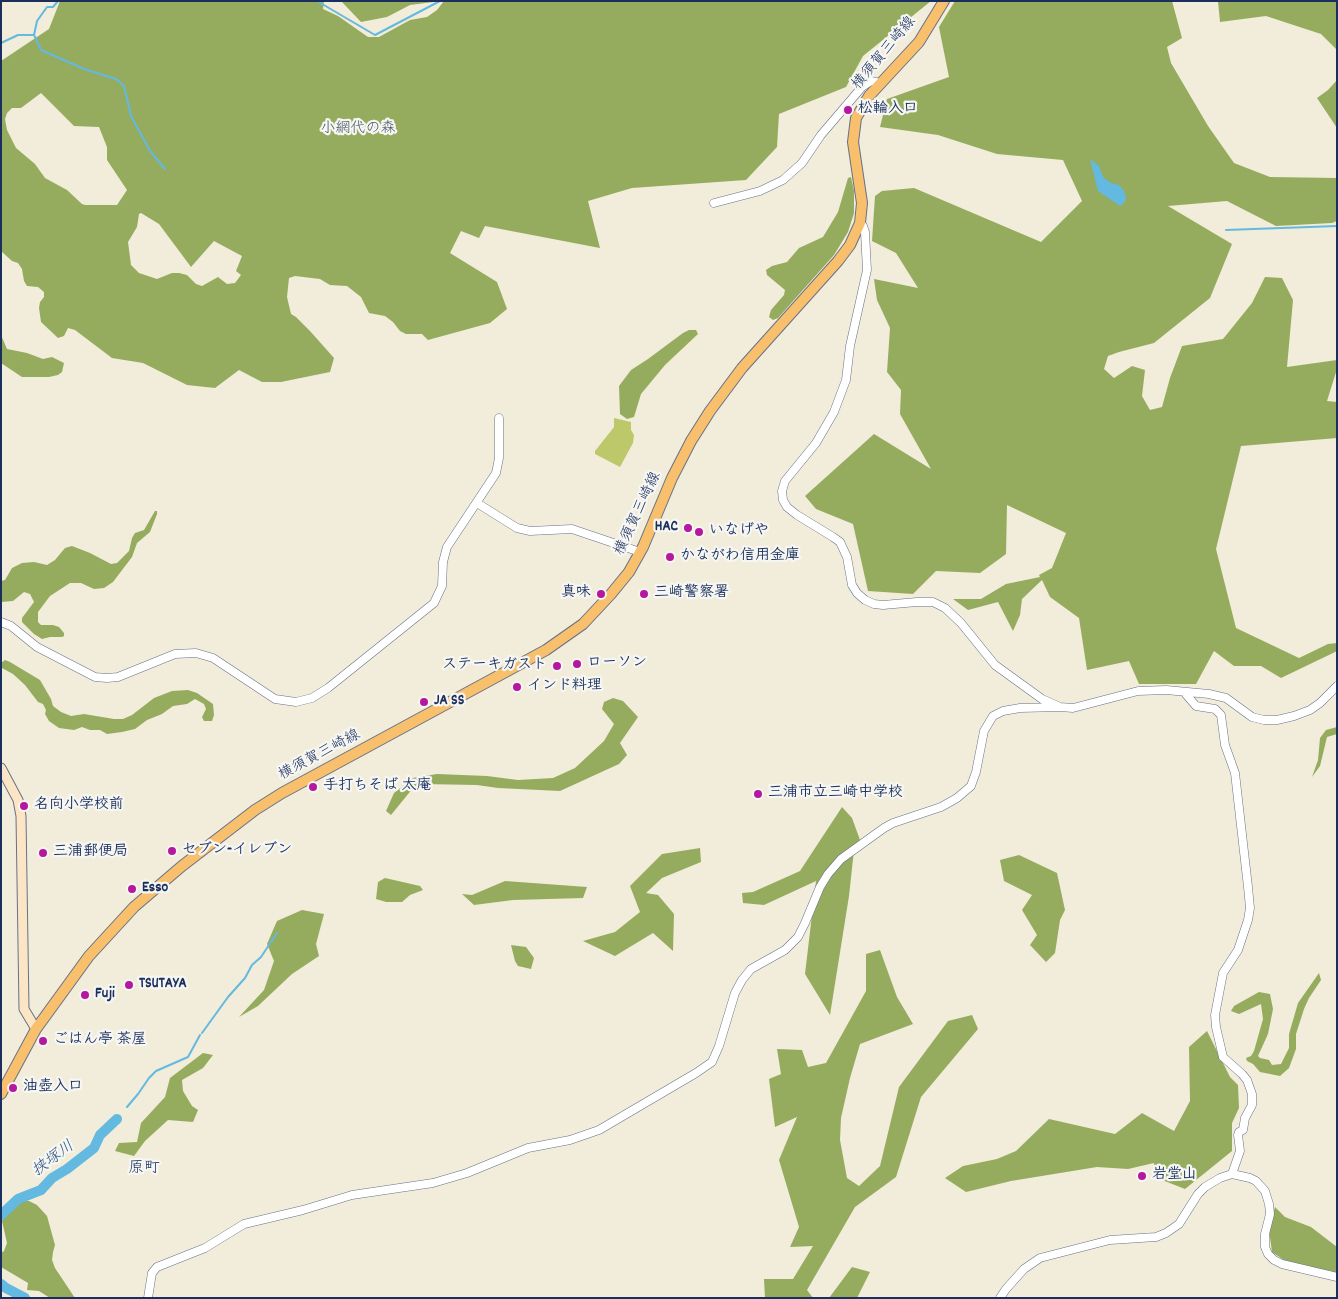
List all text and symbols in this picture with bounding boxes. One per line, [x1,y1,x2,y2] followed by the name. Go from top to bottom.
[849,14,921,94] street label: 横須賀三崎線
[858,101,918,119] place label: 松輪入口
[842,104,854,116] marker: 松輪入口
[321,121,395,139] park label: 小網代の森
[612,469,666,559] street label: 横須賀三崎線
[655,519,678,537] place label: HAC
[682,522,694,534] marker: HAC
[709,523,769,541] place label: いなげや
[693,526,705,538] marker: いなげや
[680,548,800,566] place label: かながわ信用金庫
[664,551,676,563] marker: かながわ信用金庫
[561,585,591,603] place label: 真味
[654,585,729,603] place label: 三崎警察署
[595,588,607,600] marker: 真味
[638,588,650,600] marker: 三崎警察署
[587,655,647,673] place label: ローソン
[442,657,547,675] place label: ステーキガスト
[571,658,583,670] marker: ローソン
[551,660,563,672] marker: ステーキガスト
[527,678,602,696] place label: インド料理
[511,681,523,693] marker: インド料理
[434,693,464,711] place label: JA SS
[418,696,430,708] marker: JA SS
[276,727,364,785] street label: 横須賀三崎線
[323,778,431,796] place label: 手打ちそば 太庵
[307,781,319,793] marker: 手打ちそば 太庵
[768,785,903,803] place label: 三浦市立三崎中学校
[752,788,764,800] marker: 三浦市立三崎中学校
[34,797,124,815] place label: 名向小学校前
[18,800,30,812] marker: 名向小学校前
[182,842,292,860] place label: セブン-イレブン
[53,844,128,862] place label: 三浦郵便局
[166,845,178,857] marker: セブン-イレブン
[37,847,49,859] marker: 三浦郵便局
[142,880,168,898] place label: Esso
[126,883,138,895] marker: Esso
[139,976,187,994] place label: TSUTAYA
[123,979,135,991] marker: TSUTAYA
[95,986,115,1004] place label: Fuji
[79,989,91,1001] marker: Fuji
[53,1032,146,1050] place label: ごはん亭 茶屋
[37,1035,49,1047] marker: ごはん亭 茶屋
[23,1079,83,1097] place label: 油壺入口
[7,1082,19,1094] marker: 油壺入口
[29,1138,79,1182] water label: 挟塚川
[128,1160,160,1180] district label: 原町
[1152,1167,1197,1185] place label: 岩堂山
[1136,1170,1148,1182] marker: 岩堂山

